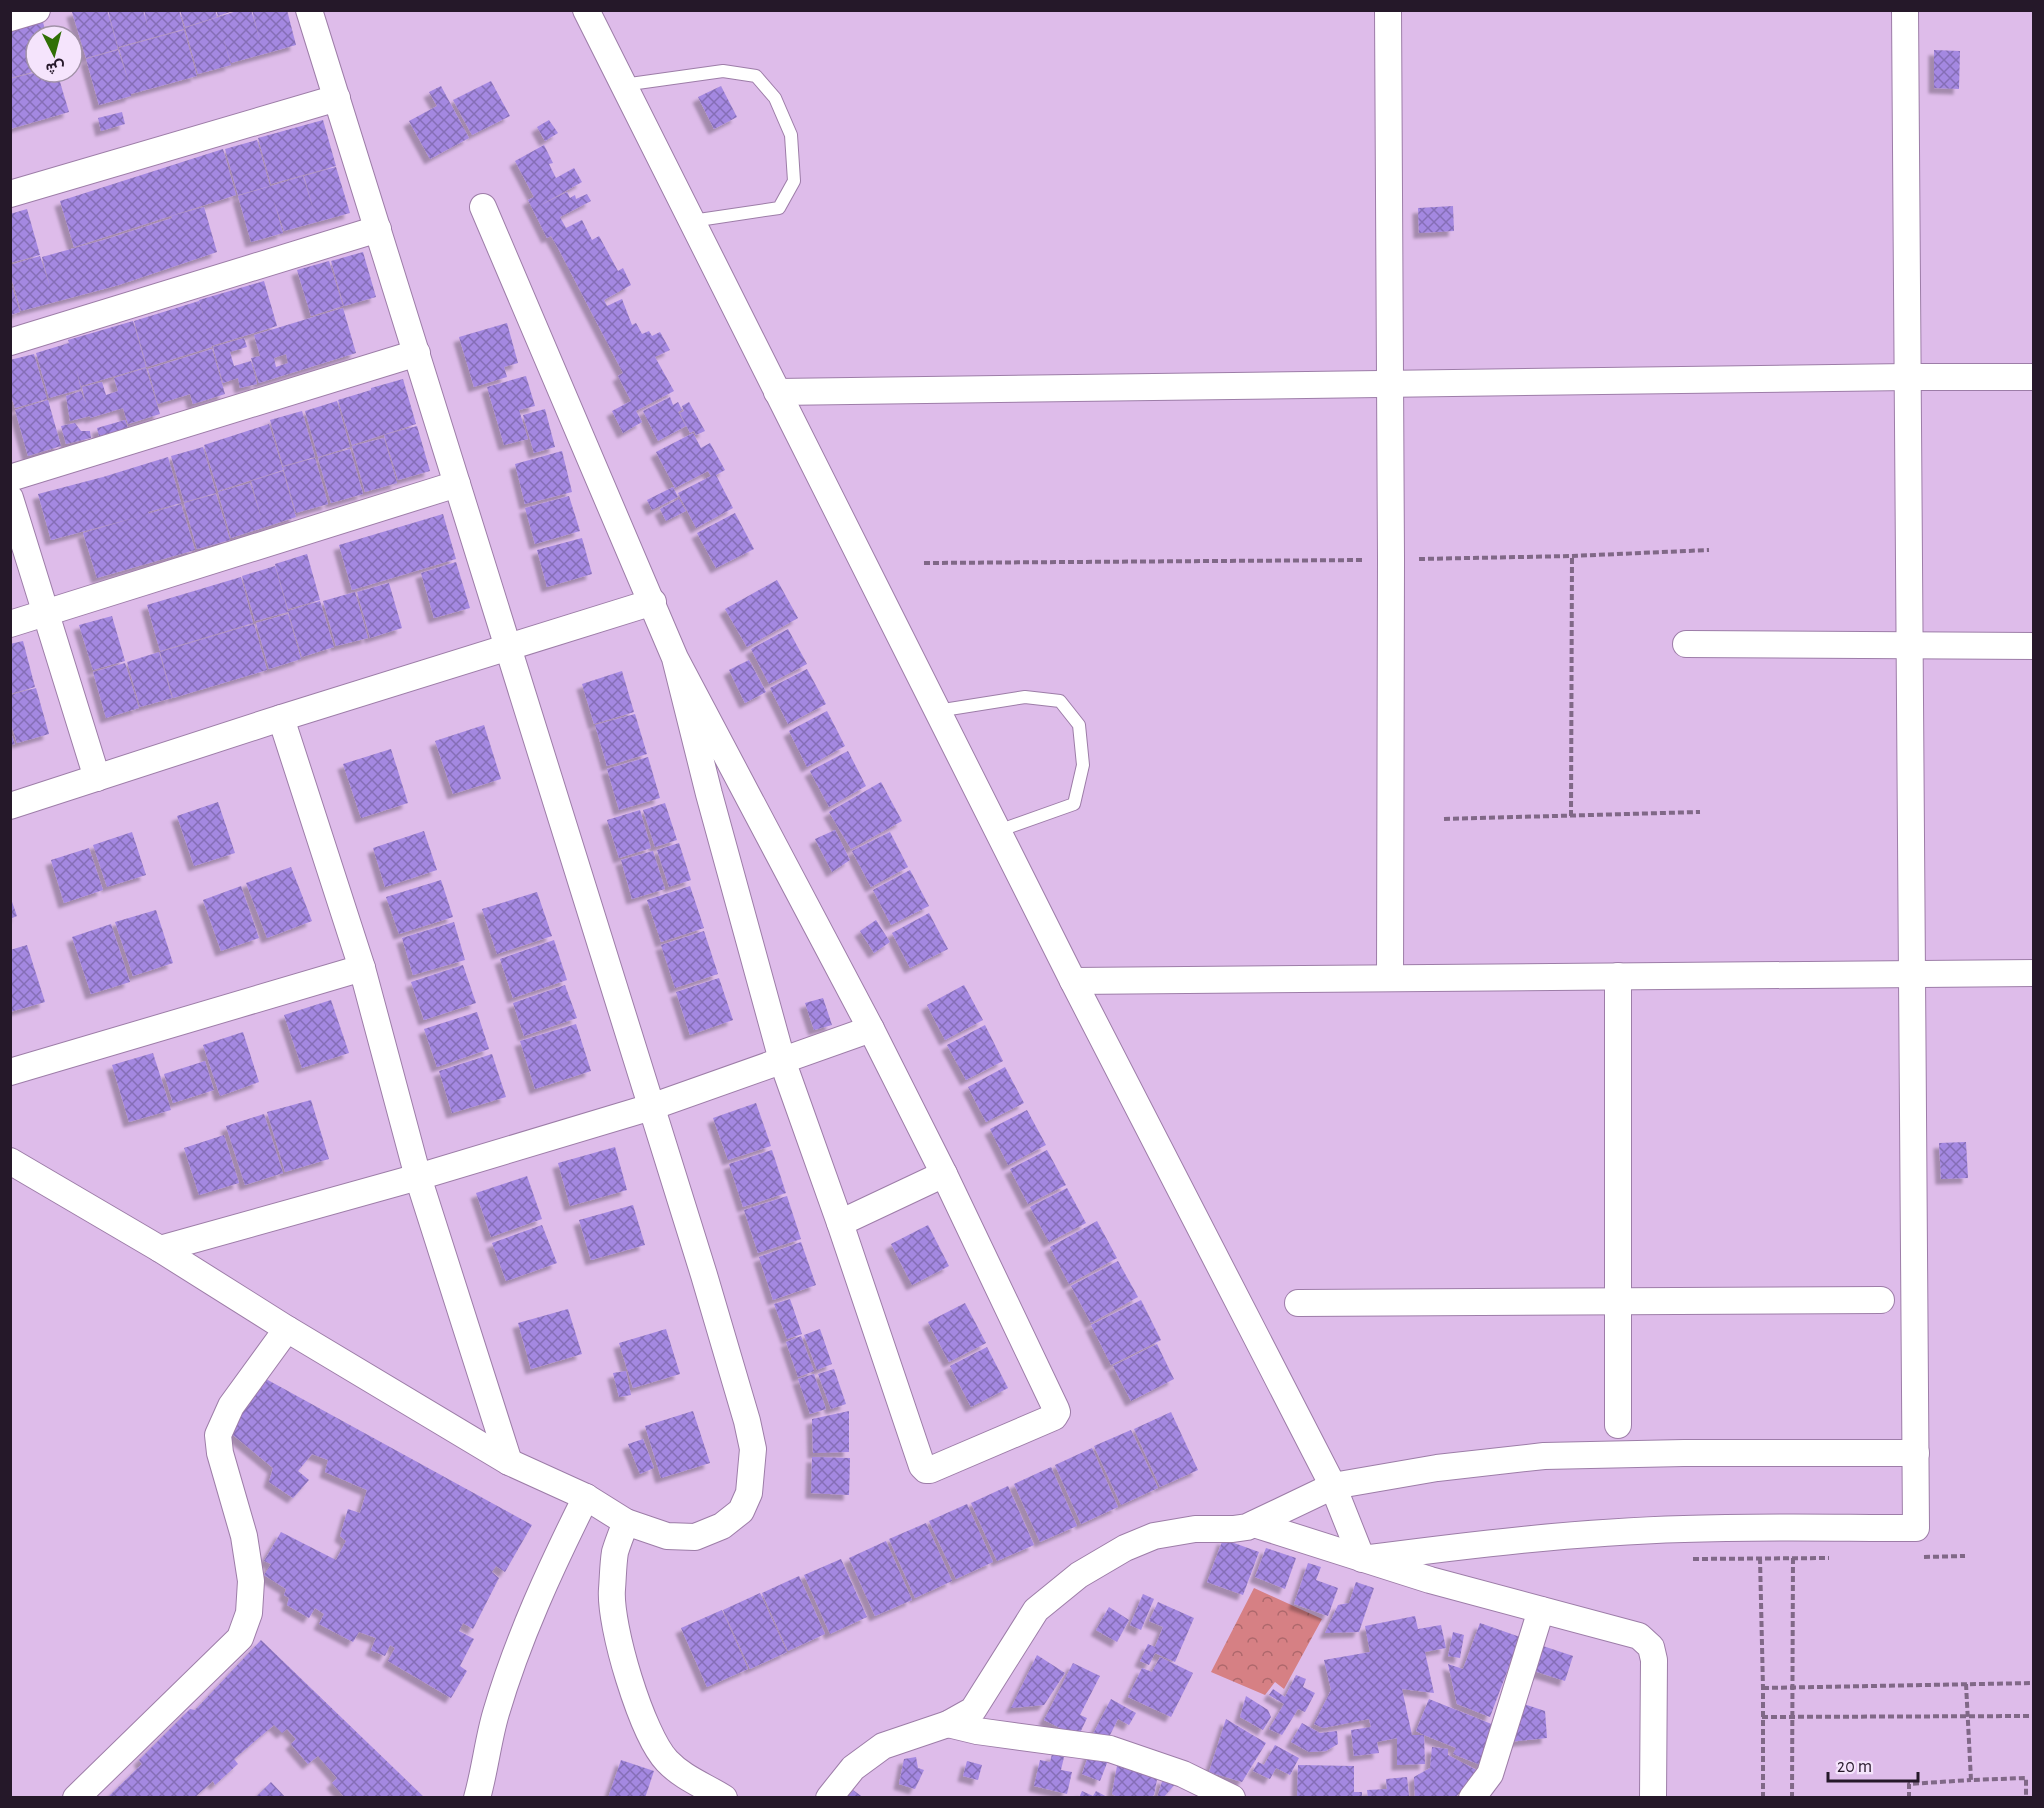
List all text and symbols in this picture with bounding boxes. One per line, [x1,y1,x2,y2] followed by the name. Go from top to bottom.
[24,24,84,84] north arrow
[45,58,66,77] text: ش
[1828,1745,1918,1783] scale bar
[1837,1758,1872,1776] text: 20 m

